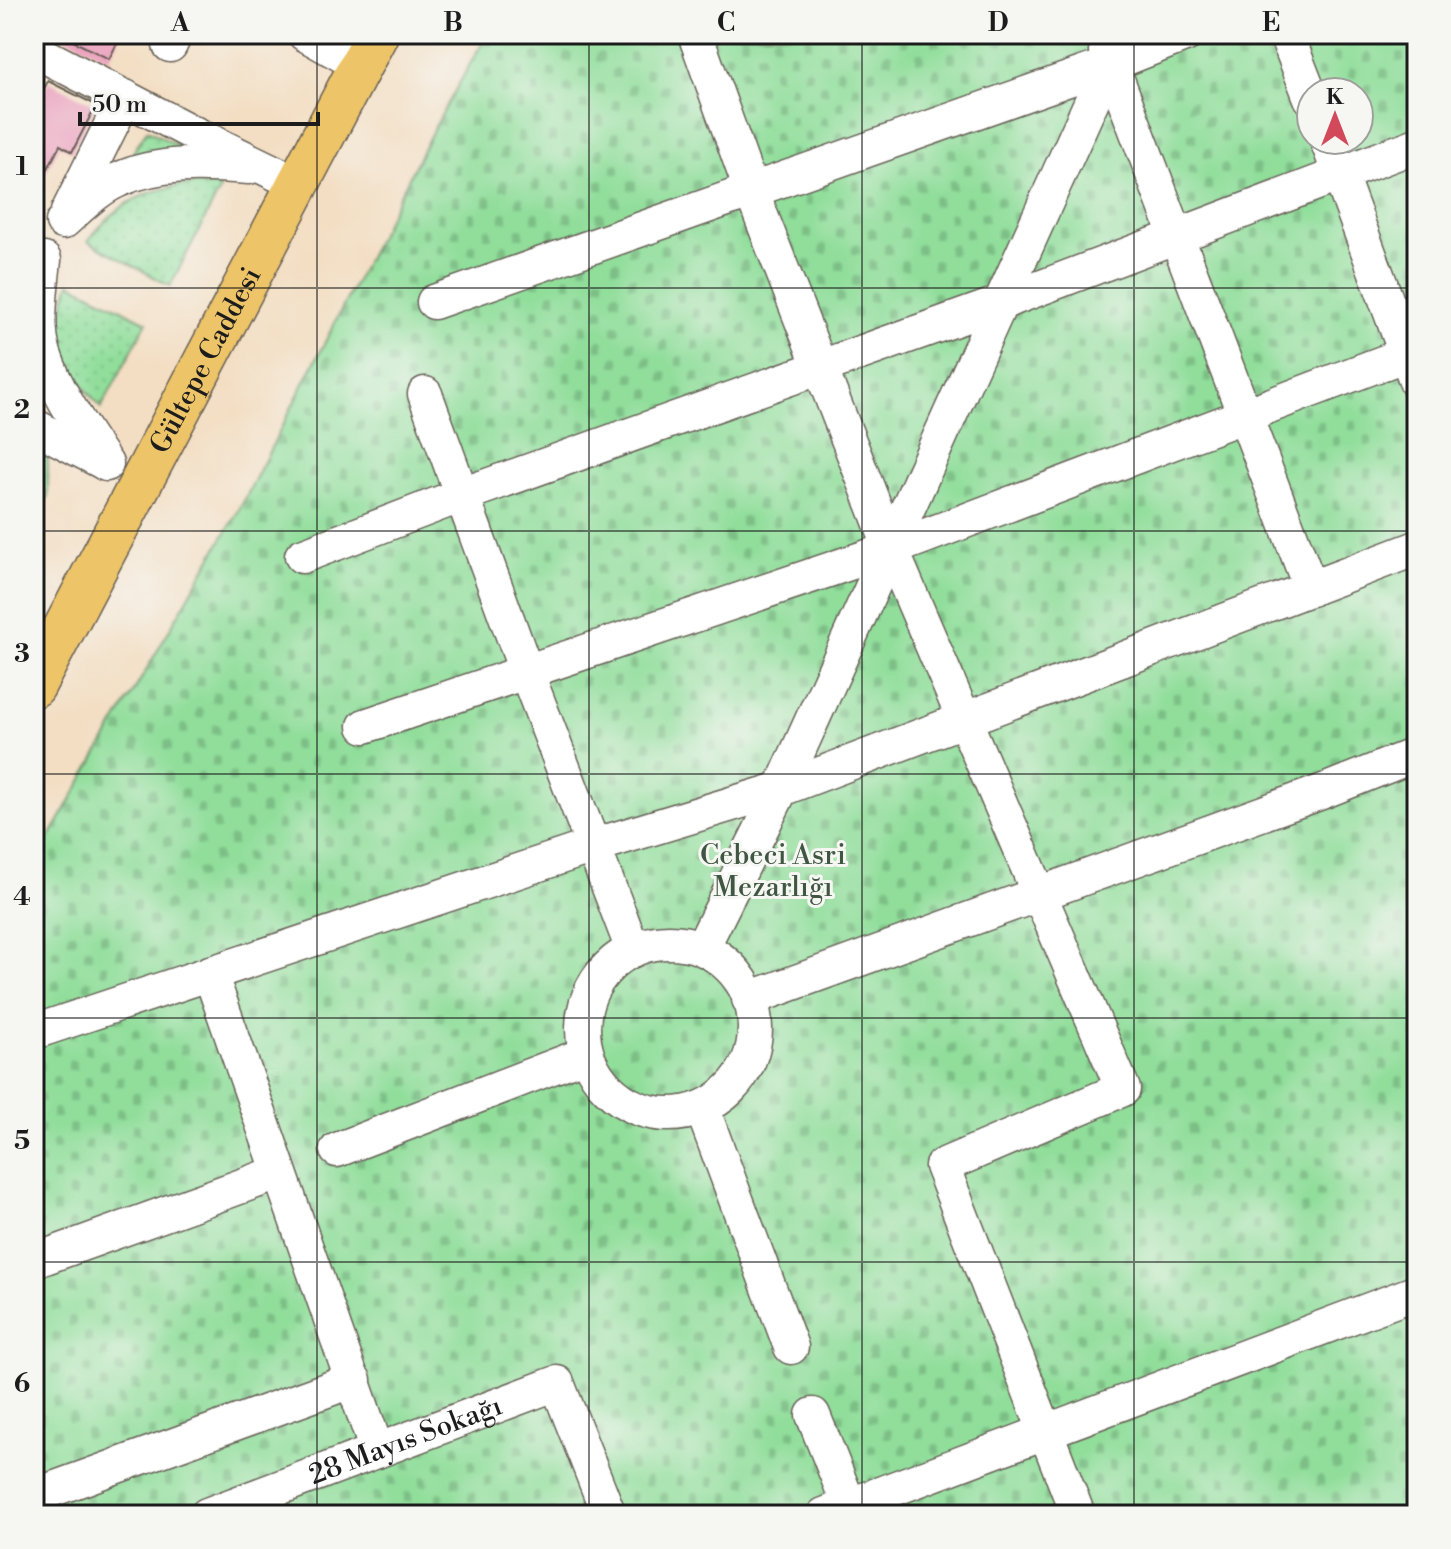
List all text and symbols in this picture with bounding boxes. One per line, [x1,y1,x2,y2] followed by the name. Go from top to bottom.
[170,7,190,39] text: A
[443,7,463,39] text: B
[717,7,735,39] text: C
[988,7,1008,39] text: D
[1262,7,1280,39] text: E
[80,76,318,126] scale bar
[1295,76,1375,156] north arrow
[1326,84,1345,111] text: K
[92,90,147,120] text: 50 m
[16,151,29,183] text: 1
[142,261,269,460] street label: Gültepe Caddesi
[14,394,30,426] text: 2
[14,638,30,670] text: 3
[700,838,846,905] park label: Cebeci Asri Mezarlığı
[13,881,31,913] text: 4
[14,1125,30,1157] text: 5
[14,1368,30,1400] text: 6
[304,1388,507,1493] street label: 28 Mayıs Sokağı

